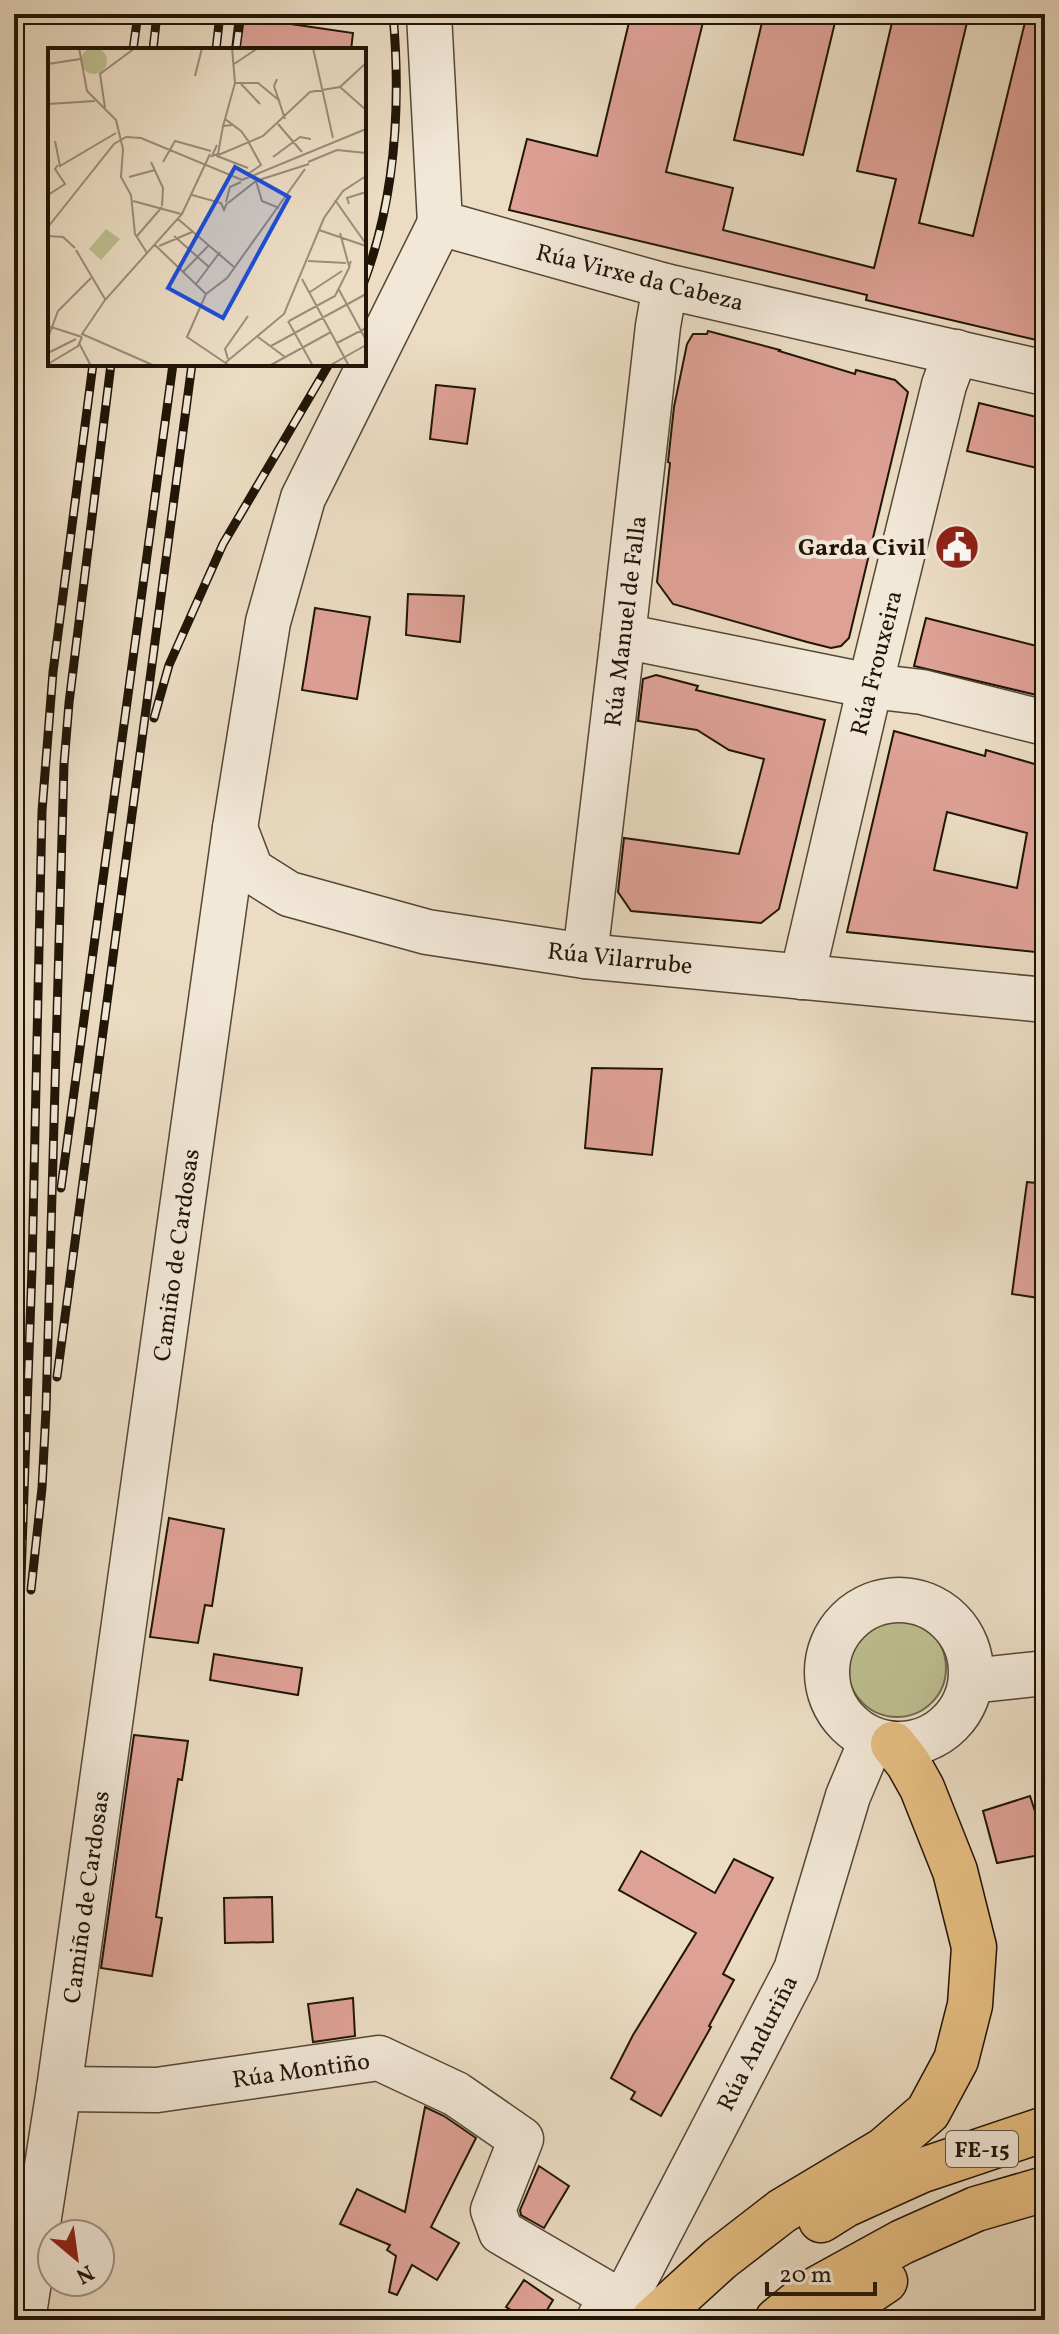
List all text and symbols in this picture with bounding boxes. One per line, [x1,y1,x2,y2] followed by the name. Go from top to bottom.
[48,48,366,366] inset map
[532,237,747,321] street label: Rúa Virxe da Cabeza
[597,514,657,729] street label: Rúa Manuel de Falla
[933,523,981,571] public building icon: Garda Civil
[798,532,926,566] place label: Garda Civil
[843,587,912,740] street label: Rúa Frouxeira
[546,935,694,985] street label: Rúa Vilarrube
[146,1147,210,1364] street label: Camiño de Cardosas
[56,1789,120,2006] street label: Camiño de Cardosas
[710,1970,808,2118] street label: Rúa Anduriña
[230,2046,372,2098] street label: Rúa Montiño
[946,2131,1018,2167] road number: FE-15
[36,2218,116,2298] north arrow
[767,2246,875,2296] scale bar
[70,2256,99,2291] text: N
[779,2259,832,2293] text: 20 m

